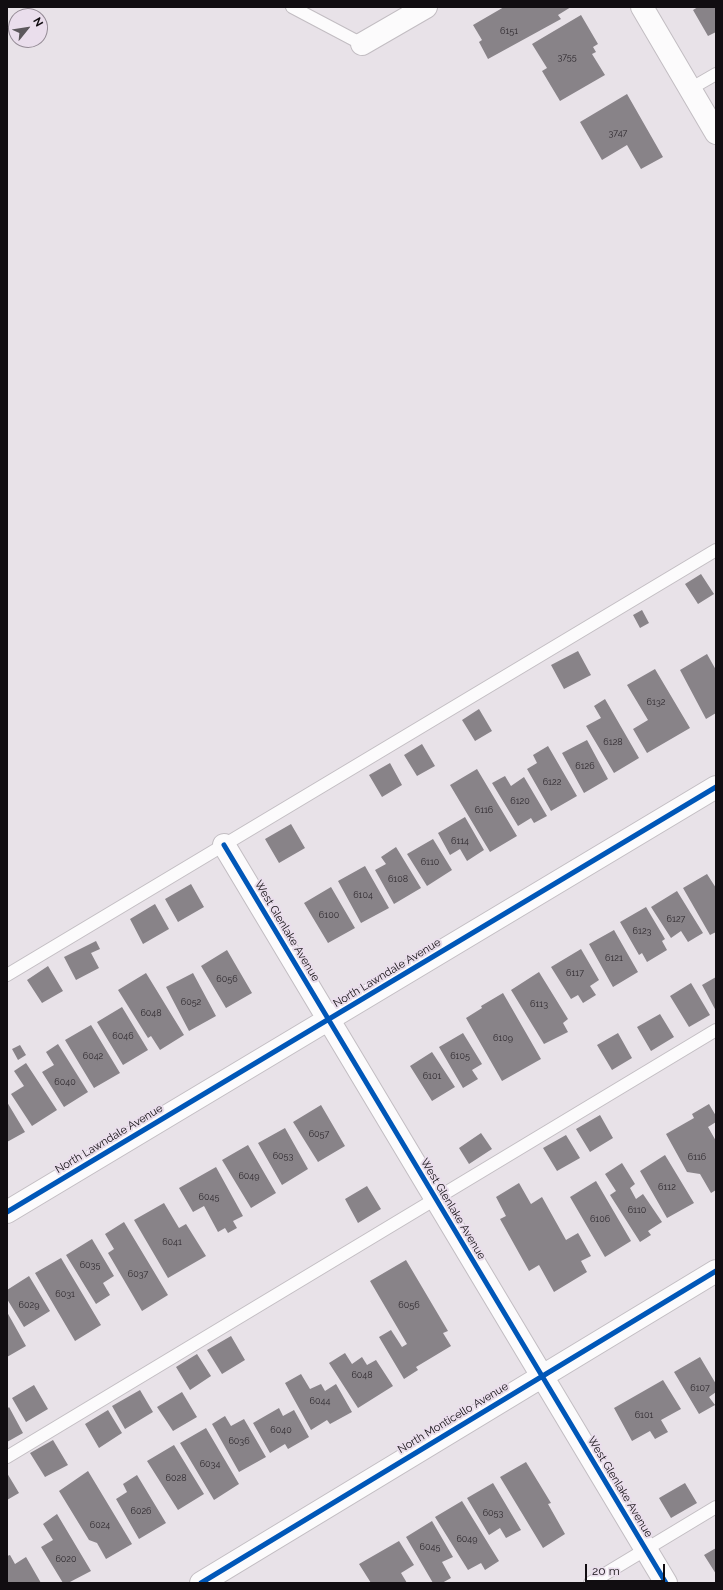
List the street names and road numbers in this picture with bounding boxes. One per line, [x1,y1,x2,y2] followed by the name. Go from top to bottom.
[252,878,322,984] street label: West Glenlake Avenue
[331,936,443,1010] street label: North Lawndale Avenue
[53,1102,165,1176] street label: North Lawndale Avenue
[418,1156,488,1262] street label: West Glenlake Avenue
[395,1380,511,1456] street label: North Monticello Avenue
[585,1434,655,1540] street label: West Glenlake Avenue

